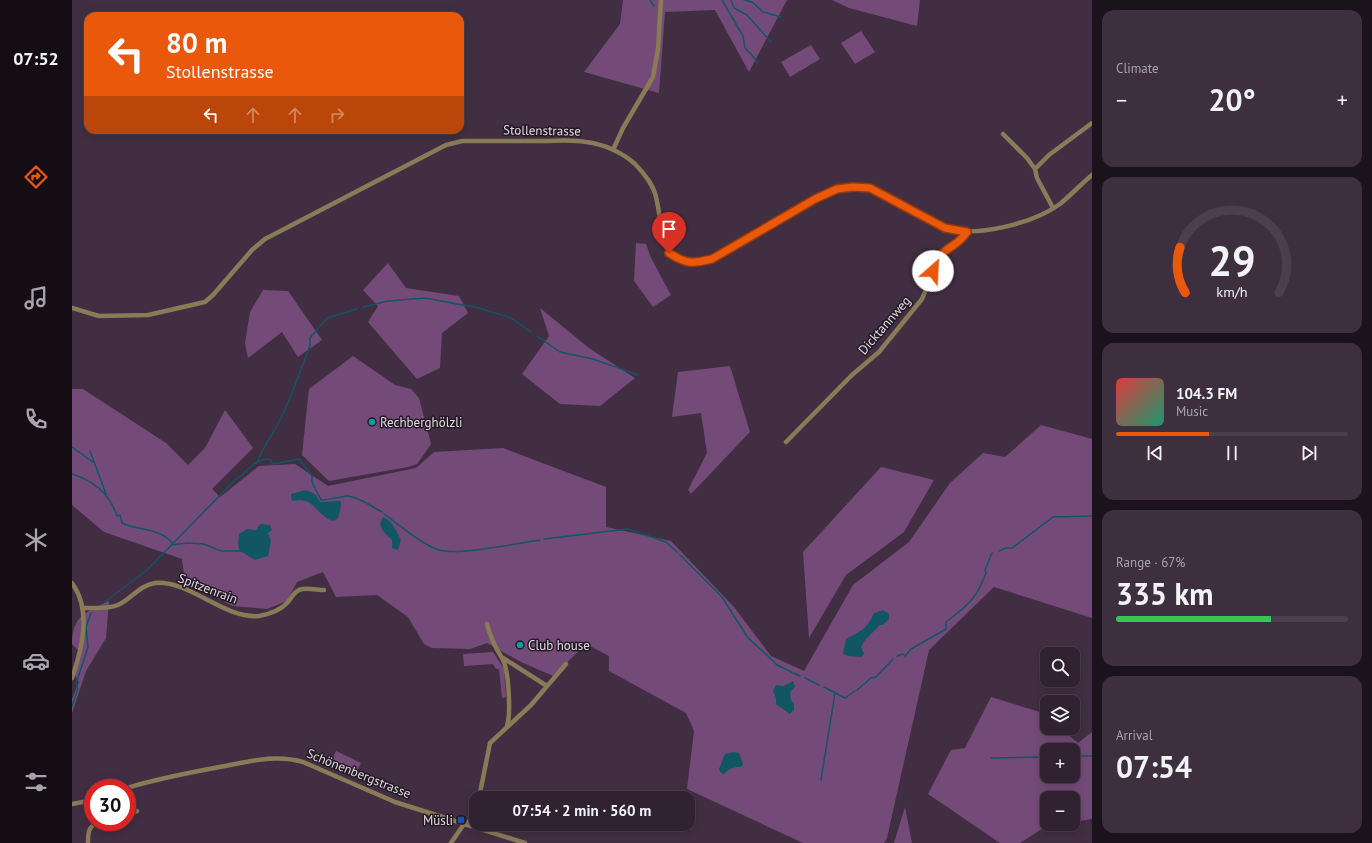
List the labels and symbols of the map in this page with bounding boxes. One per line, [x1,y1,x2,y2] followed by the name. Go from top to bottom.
[503,121,581,140] street label: Stollenstrasse
[652,212,686,253] pin
[912,250,954,292] position arrow
[854,293,914,358] street label: Dicktannweg
[380,414,463,431] place label: Rechberghölzli
[367,417,377,427] marker: Rechberghölzli
[176,569,240,608] street label: Spitzenrain
[528,637,590,654] place label: Club house
[515,640,525,650] marker: Club house
[304,745,413,802] street label: Schönenbergstrasse
[84,779,136,831] speed limit sign: 30
[423,812,453,829] place label: Müsli
[456,815,466,825] marker: Müsli

